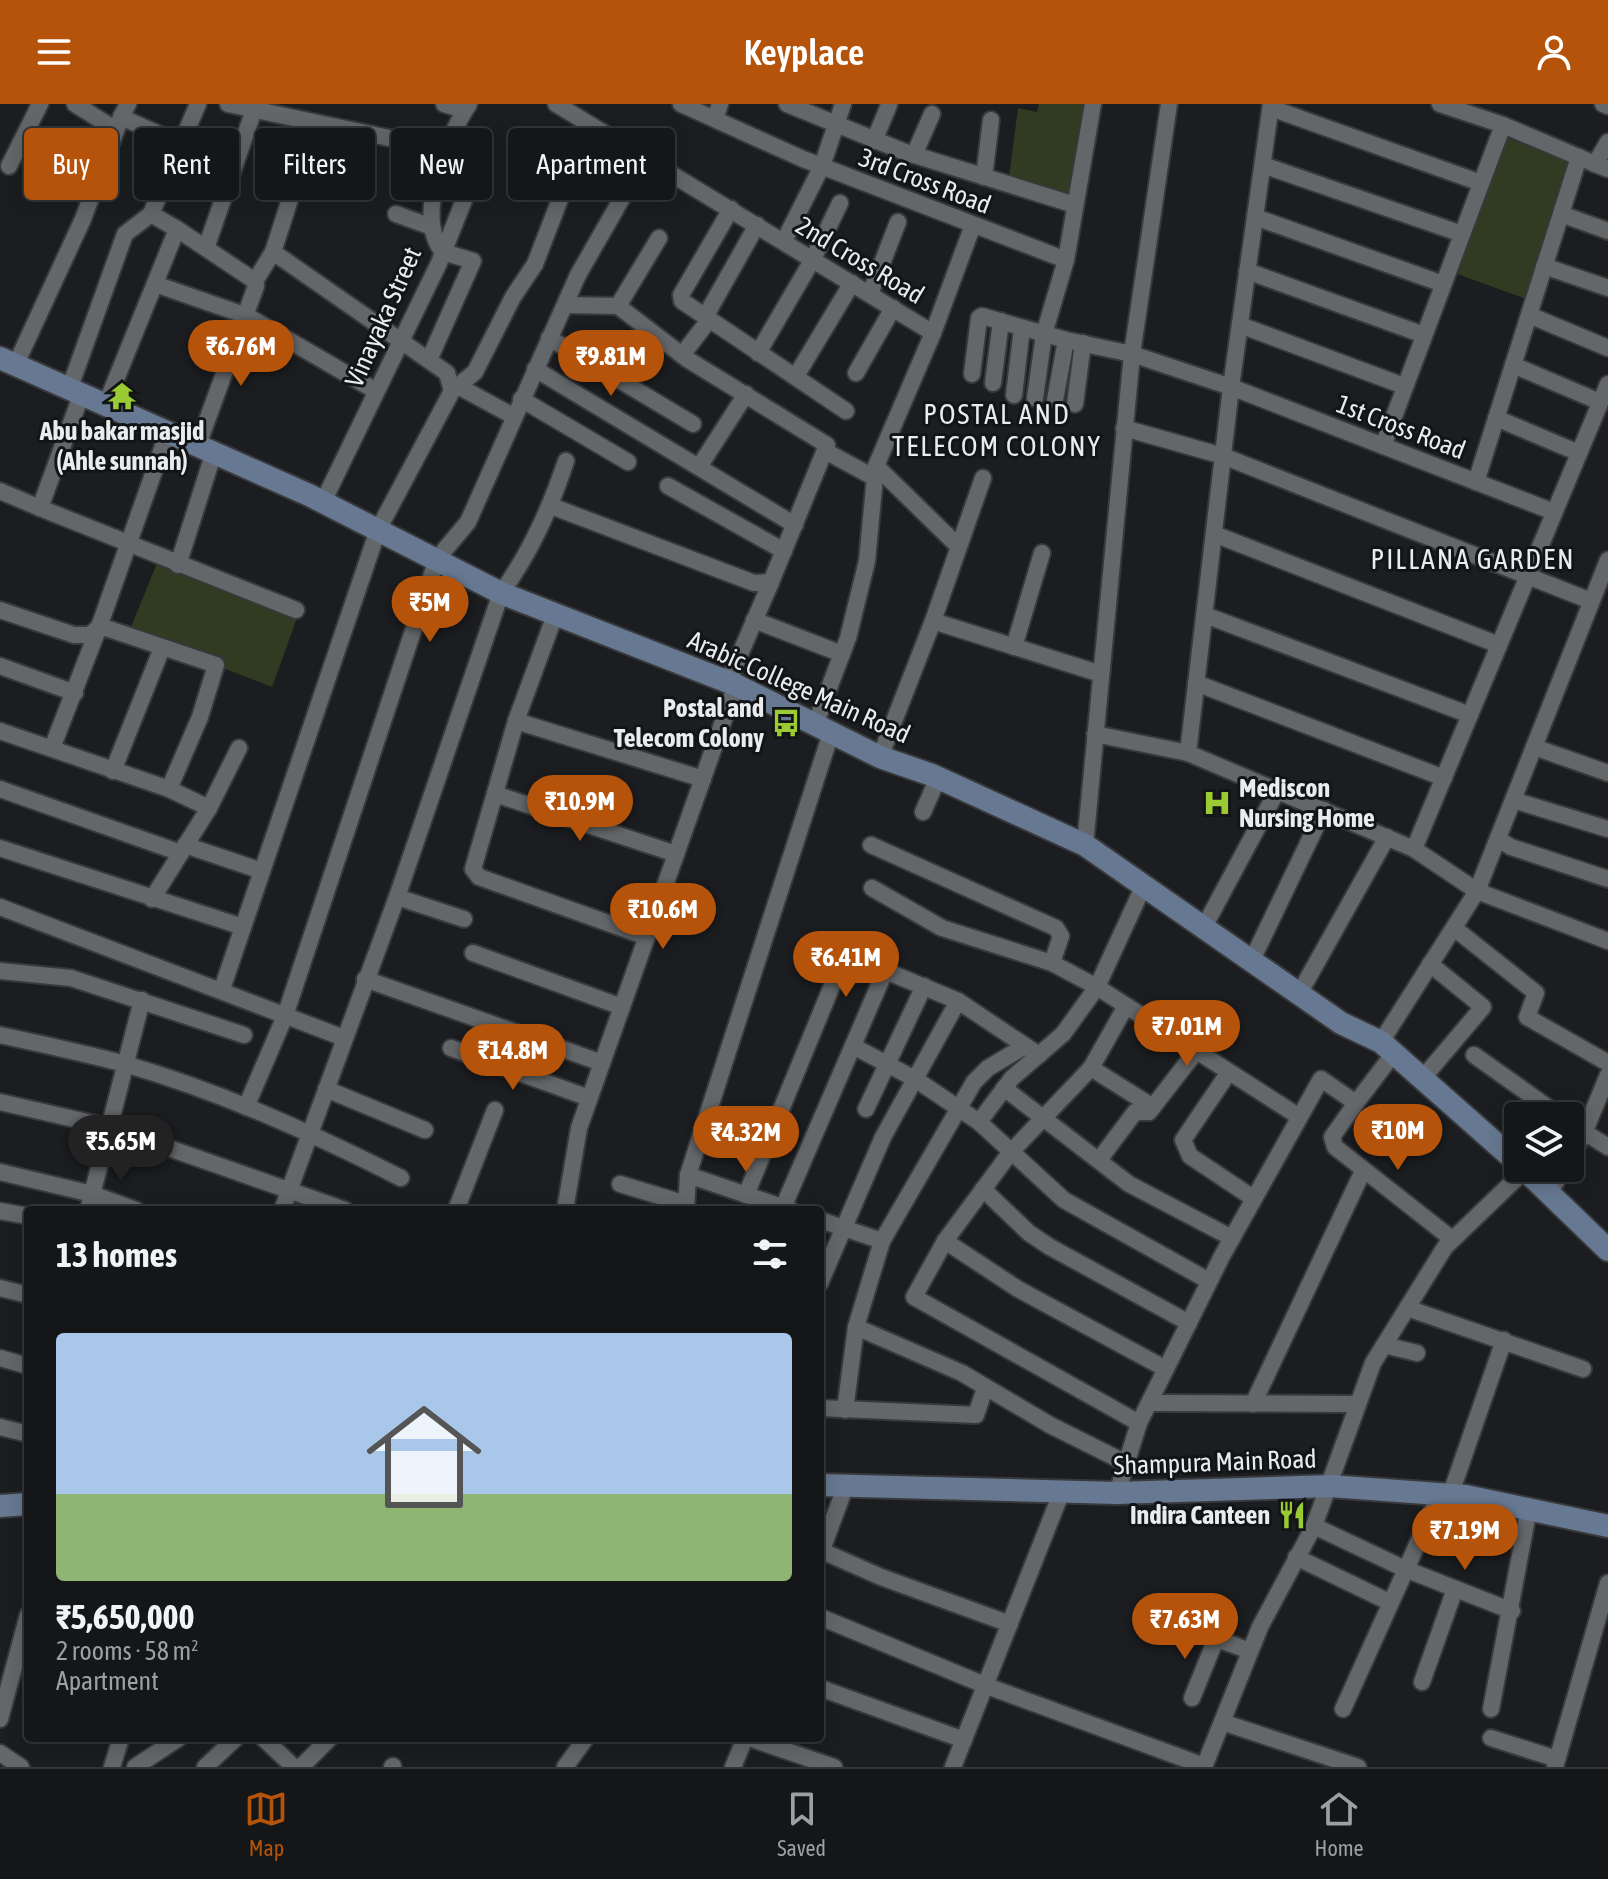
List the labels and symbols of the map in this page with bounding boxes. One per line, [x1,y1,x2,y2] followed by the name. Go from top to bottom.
[855,142,995,220] street label: 3rd Cross Road
[791,210,929,310] street label: 2nd Cross Road
[339,242,427,392] street label: Vinayaka Street
[176,320,306,388] pin: ₹6.76M
[546,330,676,398] pin: ₹9.81M
[107,381,137,411] temple icon: Abu bakar masjid (Ahle sunnah)
[1332,389,1470,465] street label: 1st Cross Road
[892,398,1102,462] district label: POSTAL AND TELECOM COLONY
[39,416,204,476] place label: Abu bakar masjid (Ahle sunnah)
[1370,543,1576,575] district label: PILLANA GARDEN
[391,576,469,644] pin: ₹5M
[683,624,915,750] street label: Arabic College Main Road
[614,693,764,753] place label: Postal and Telecom Colony
[771,708,801,738] bus stop icon: Postal and Telecom Colony
[1239,773,1375,833] place label: Mediscon Nursing Home
[515,775,645,843] pin: ₹10.9M
[1202,788,1232,818] hospital icon: Mediscon Nursing Home
[598,883,728,951] pin: ₹10.6M
[781,931,911,999] pin: ₹6.41M
[1122,1000,1252,1068] pin: ₹7.01M
[448,1024,578,1092] pin: ₹14.8M
[1351,1104,1445,1172] pin: ₹10M
[681,1106,811,1174] pin: ₹4.32M
[56,1115,186,1183] pin: ₹5.65M
[1113,1443,1317,1481] street label: Shampura Main Road
[1130,1500,1270,1530] place label: Indira Canteen
[1277,1500,1307,1530] restaurant icon: Indira Canteen
[1400,1504,1530,1572] pin: ₹7.19M
[1120,1593,1250,1661] pin: ₹7.63M

